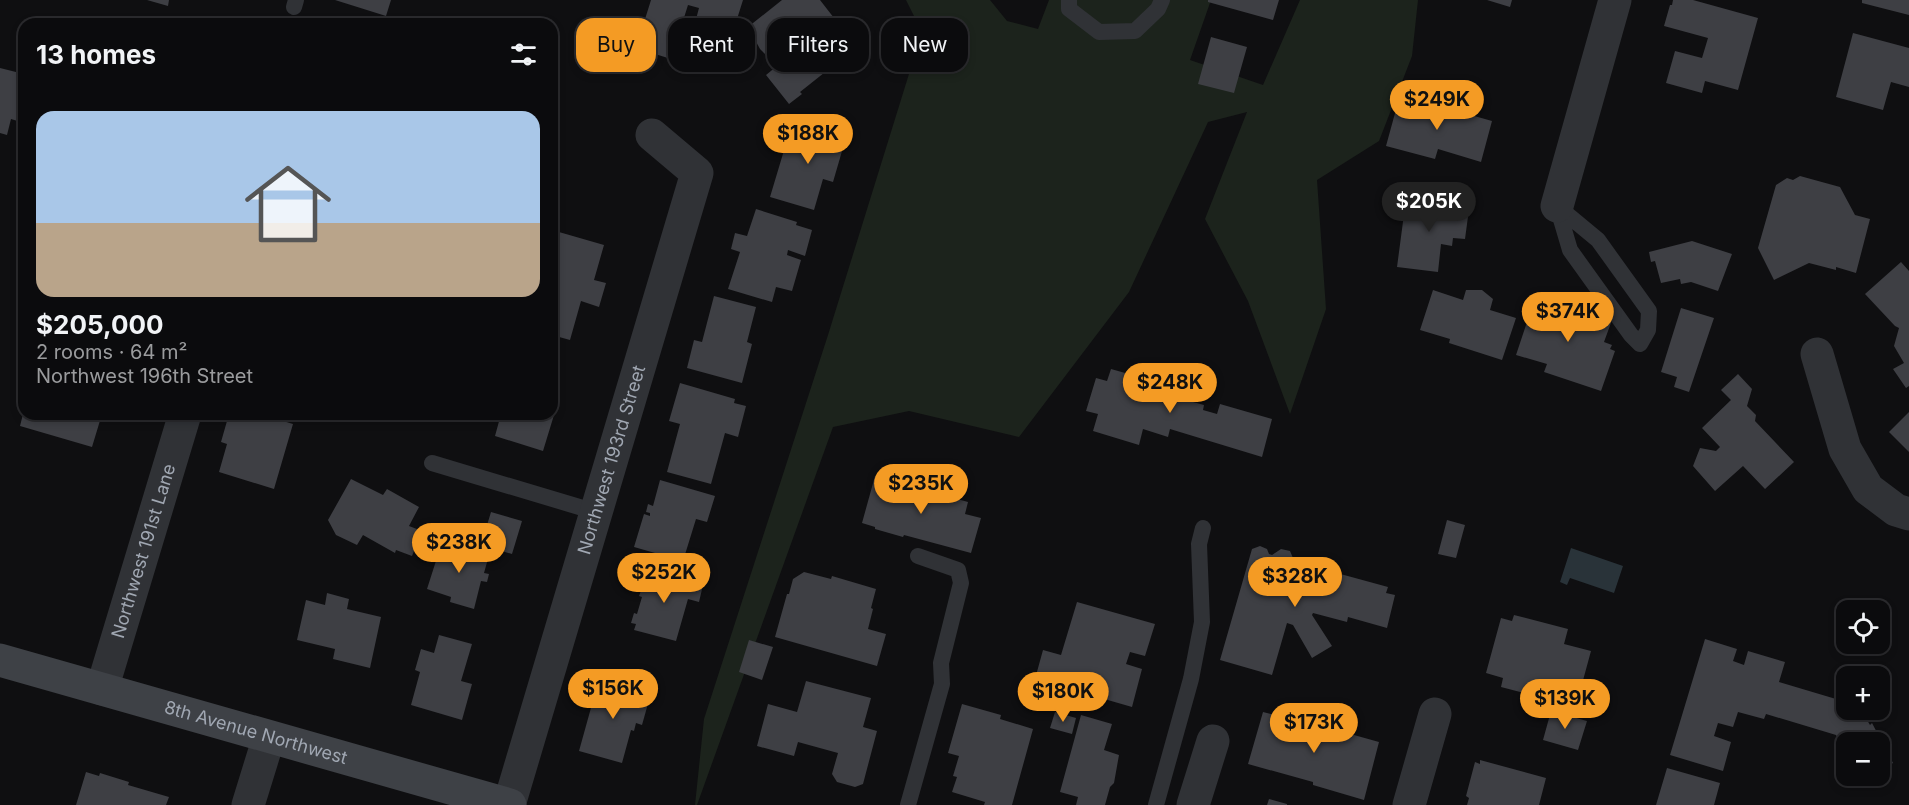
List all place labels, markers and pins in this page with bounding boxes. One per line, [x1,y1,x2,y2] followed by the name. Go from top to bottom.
[1395,80,1479,131] pin: $249K
[766,114,850,165] pin: $188K
[1387,182,1471,233] pin: $205K
[1526,292,1610,343] pin: $374K
[1128,363,1212,414] pin: $248K
[879,464,963,515] pin: $235K
[417,523,501,574] pin: $238K
[622,553,706,604] pin: $252K
[1253,557,1337,608] pin: $328K
[571,669,655,720] pin: $156K
[1021,672,1105,723] pin: $180K
[1523,679,1607,730] pin: $139K
[1272,703,1356,754] pin: $173K

